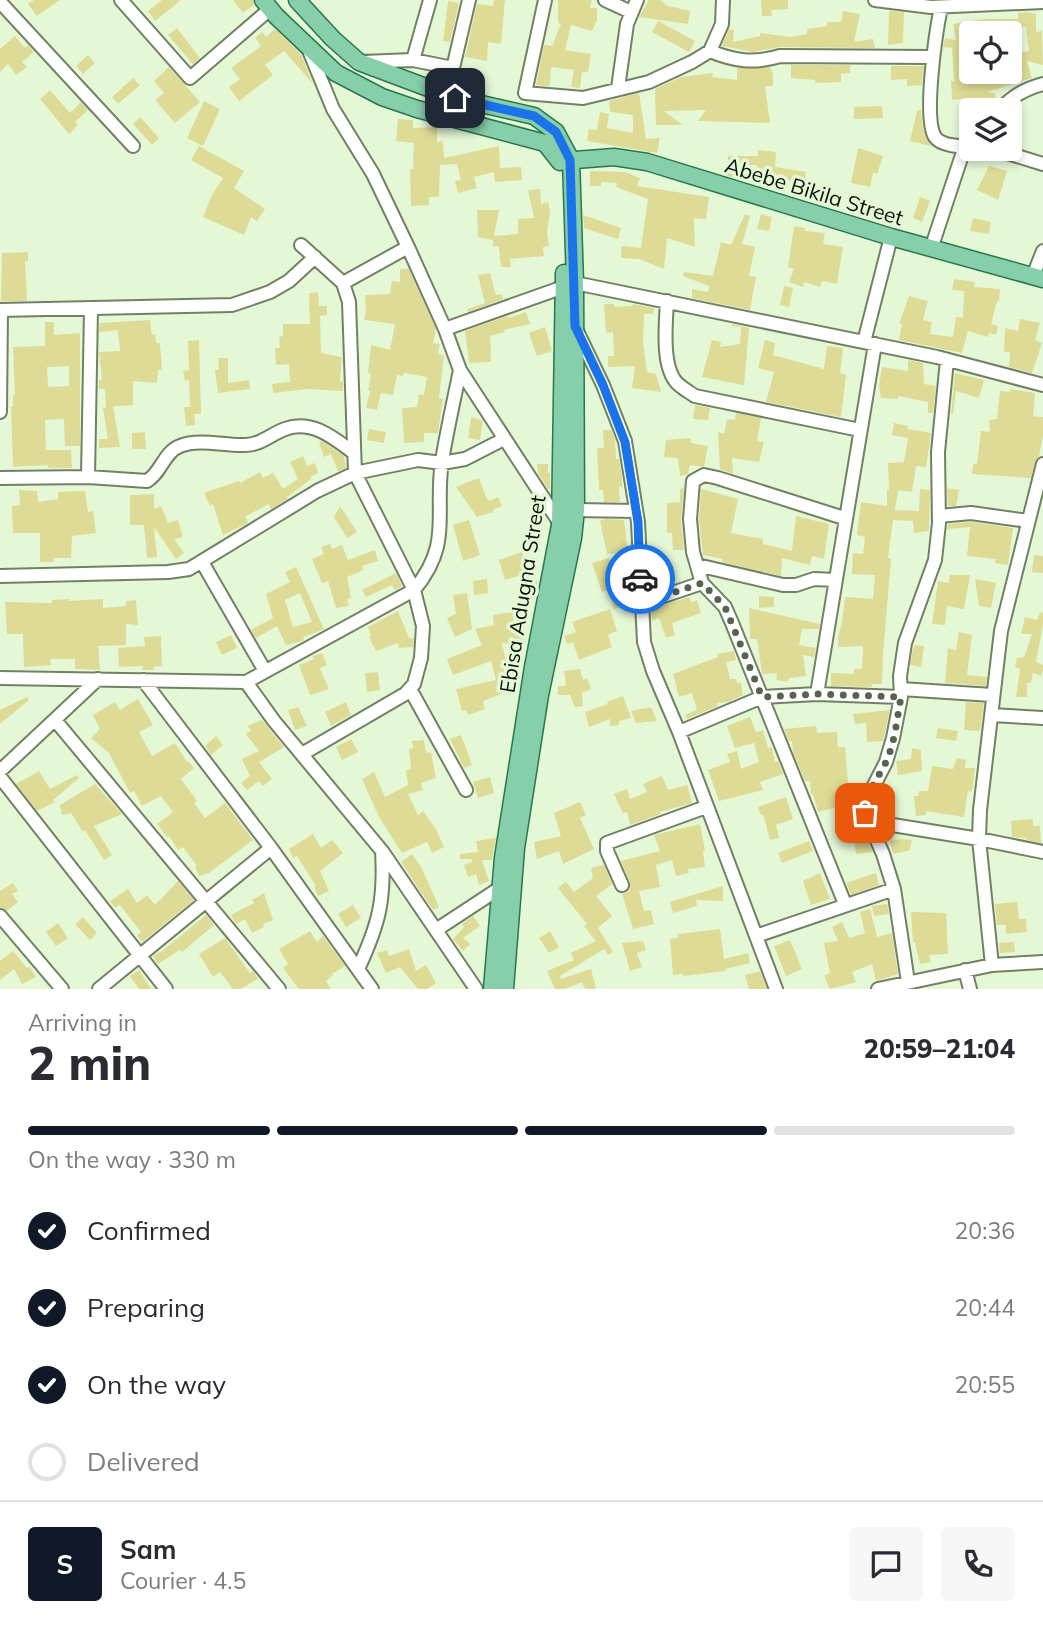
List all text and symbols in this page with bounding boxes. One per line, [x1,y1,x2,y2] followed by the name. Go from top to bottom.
[959,21,1022,161] map controls
[959,21,1022,84] button: locate
[425,68,485,128] pin
[436,79,474,117] icon: home
[959,98,1022,161] button: layers
[722,152,907,231] street label: Abebe Bikila Street
[494,493,550,694] street label: Ebisa Adugna Street
[605,544,675,614] courier
[621,560,659,598] icon: car
[835,783,895,843] pin
[846,794,884,832] icon: bag
[28,1008,137,1037] text: Arriving in
[864,1032,1015,1065] text: 20:59–21:04
[28,1034,151,1092] text: 2 min
[28,1145,236,1174] text: On the way · 330 m
[28,1212,66,1250] icon: check
[87,1214,211,1247] text: Confirmed
[955,1216,1015,1245] text: 20:36
[28,1289,66,1327] icon: check
[87,1291,205,1324] text: Preparing
[955,1293,1015,1322] text: 20:44
[28,1366,66,1404] icon: check
[87,1368,226,1401] text: On the way
[955,1370,1015,1399] text: 20:55
[87,1445,200,1478] text: Delivered
[849,1527,923,1601] button: chat
[941,1527,1015,1601] button: phone
[120,1533,176,1566] text: Sam
[57,1548,73,1581] text: S
[120,1566,246,1595] text: Courier · 4.5

